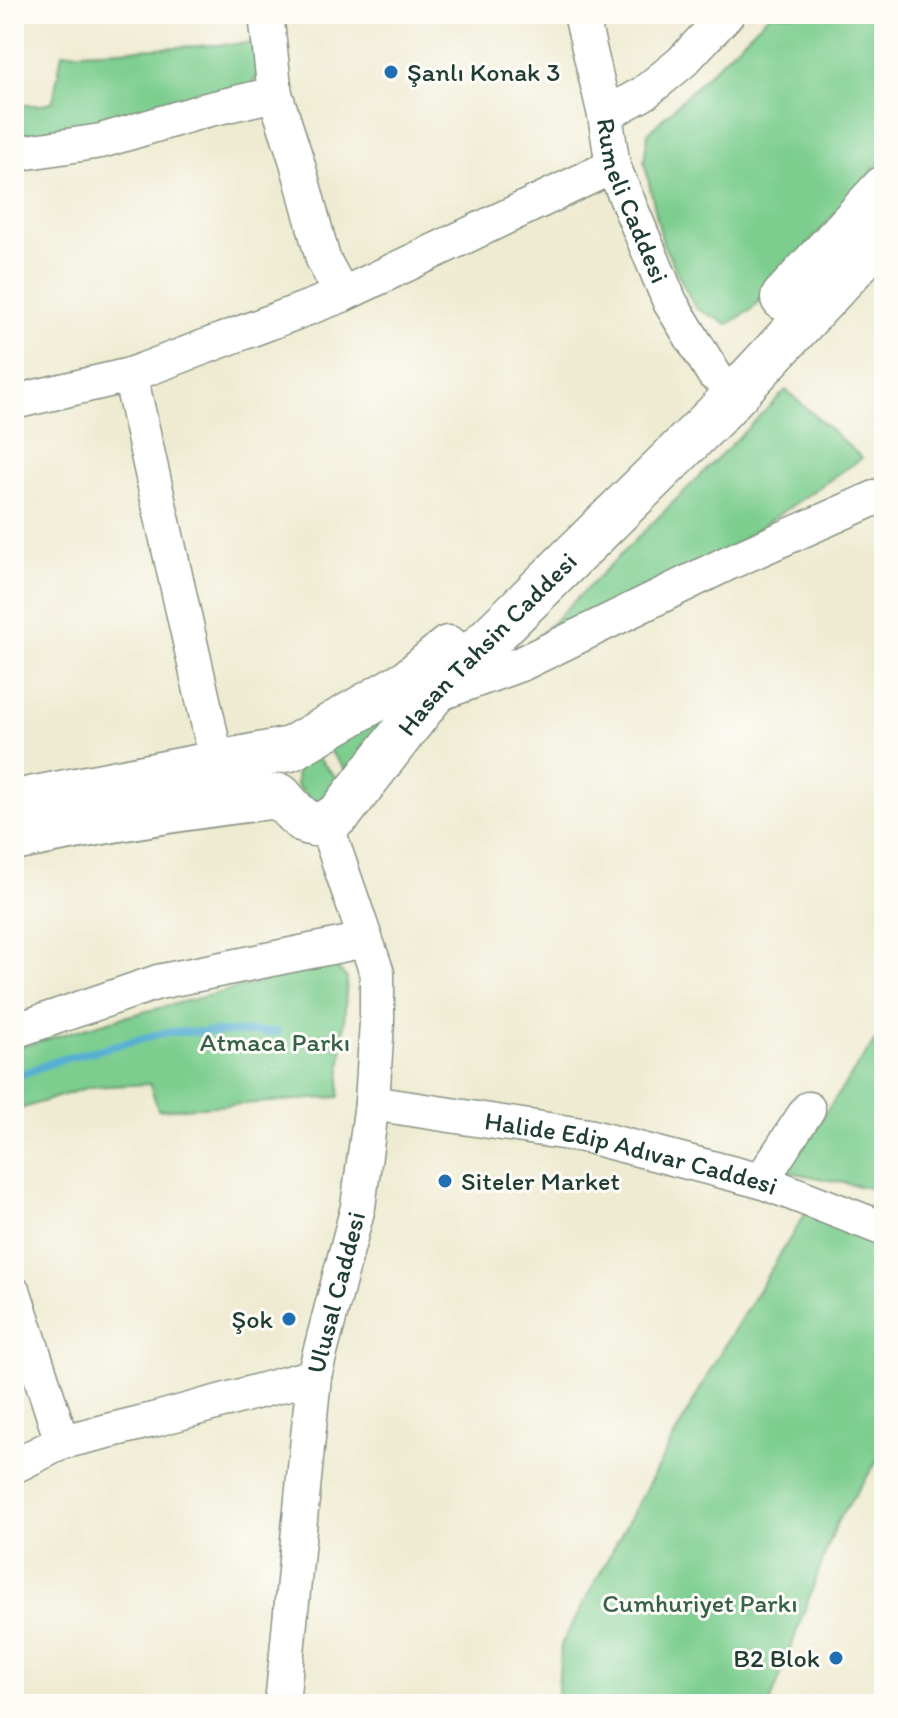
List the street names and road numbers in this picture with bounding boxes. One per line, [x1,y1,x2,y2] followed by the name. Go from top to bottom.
[590,116,676,288] street label: Rumeli Caddesi
[390,545,583,742] street label: Hasan Tahsin Caddesi
[482,1104,782,1202] street label: Halide Edip Adıvar Caddesi
[299,1208,372,1377] street label: Ulusal Caddesi

